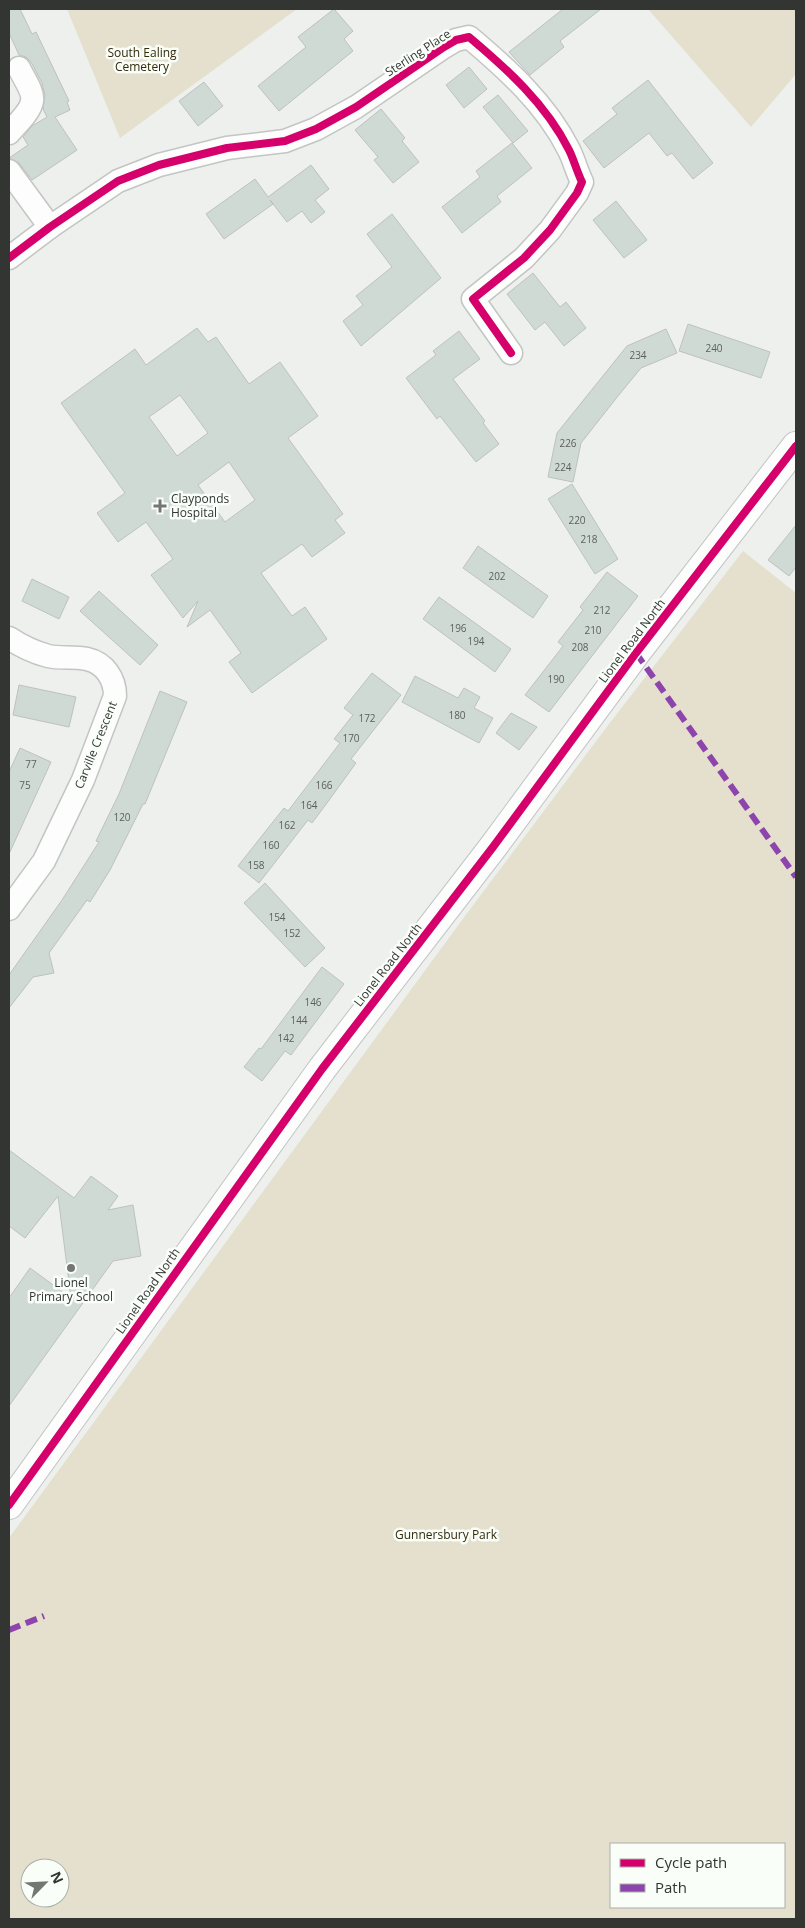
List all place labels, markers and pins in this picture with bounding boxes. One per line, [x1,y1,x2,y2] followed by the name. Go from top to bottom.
[171,490,230,521] place label: Clayponds Hospital
[153,499,167,513] marker: Clayponds Hospital
[65,1262,77,1274] marker: Lionel Primary School
[29,1274,113,1305] place label: Lionel Primary School

